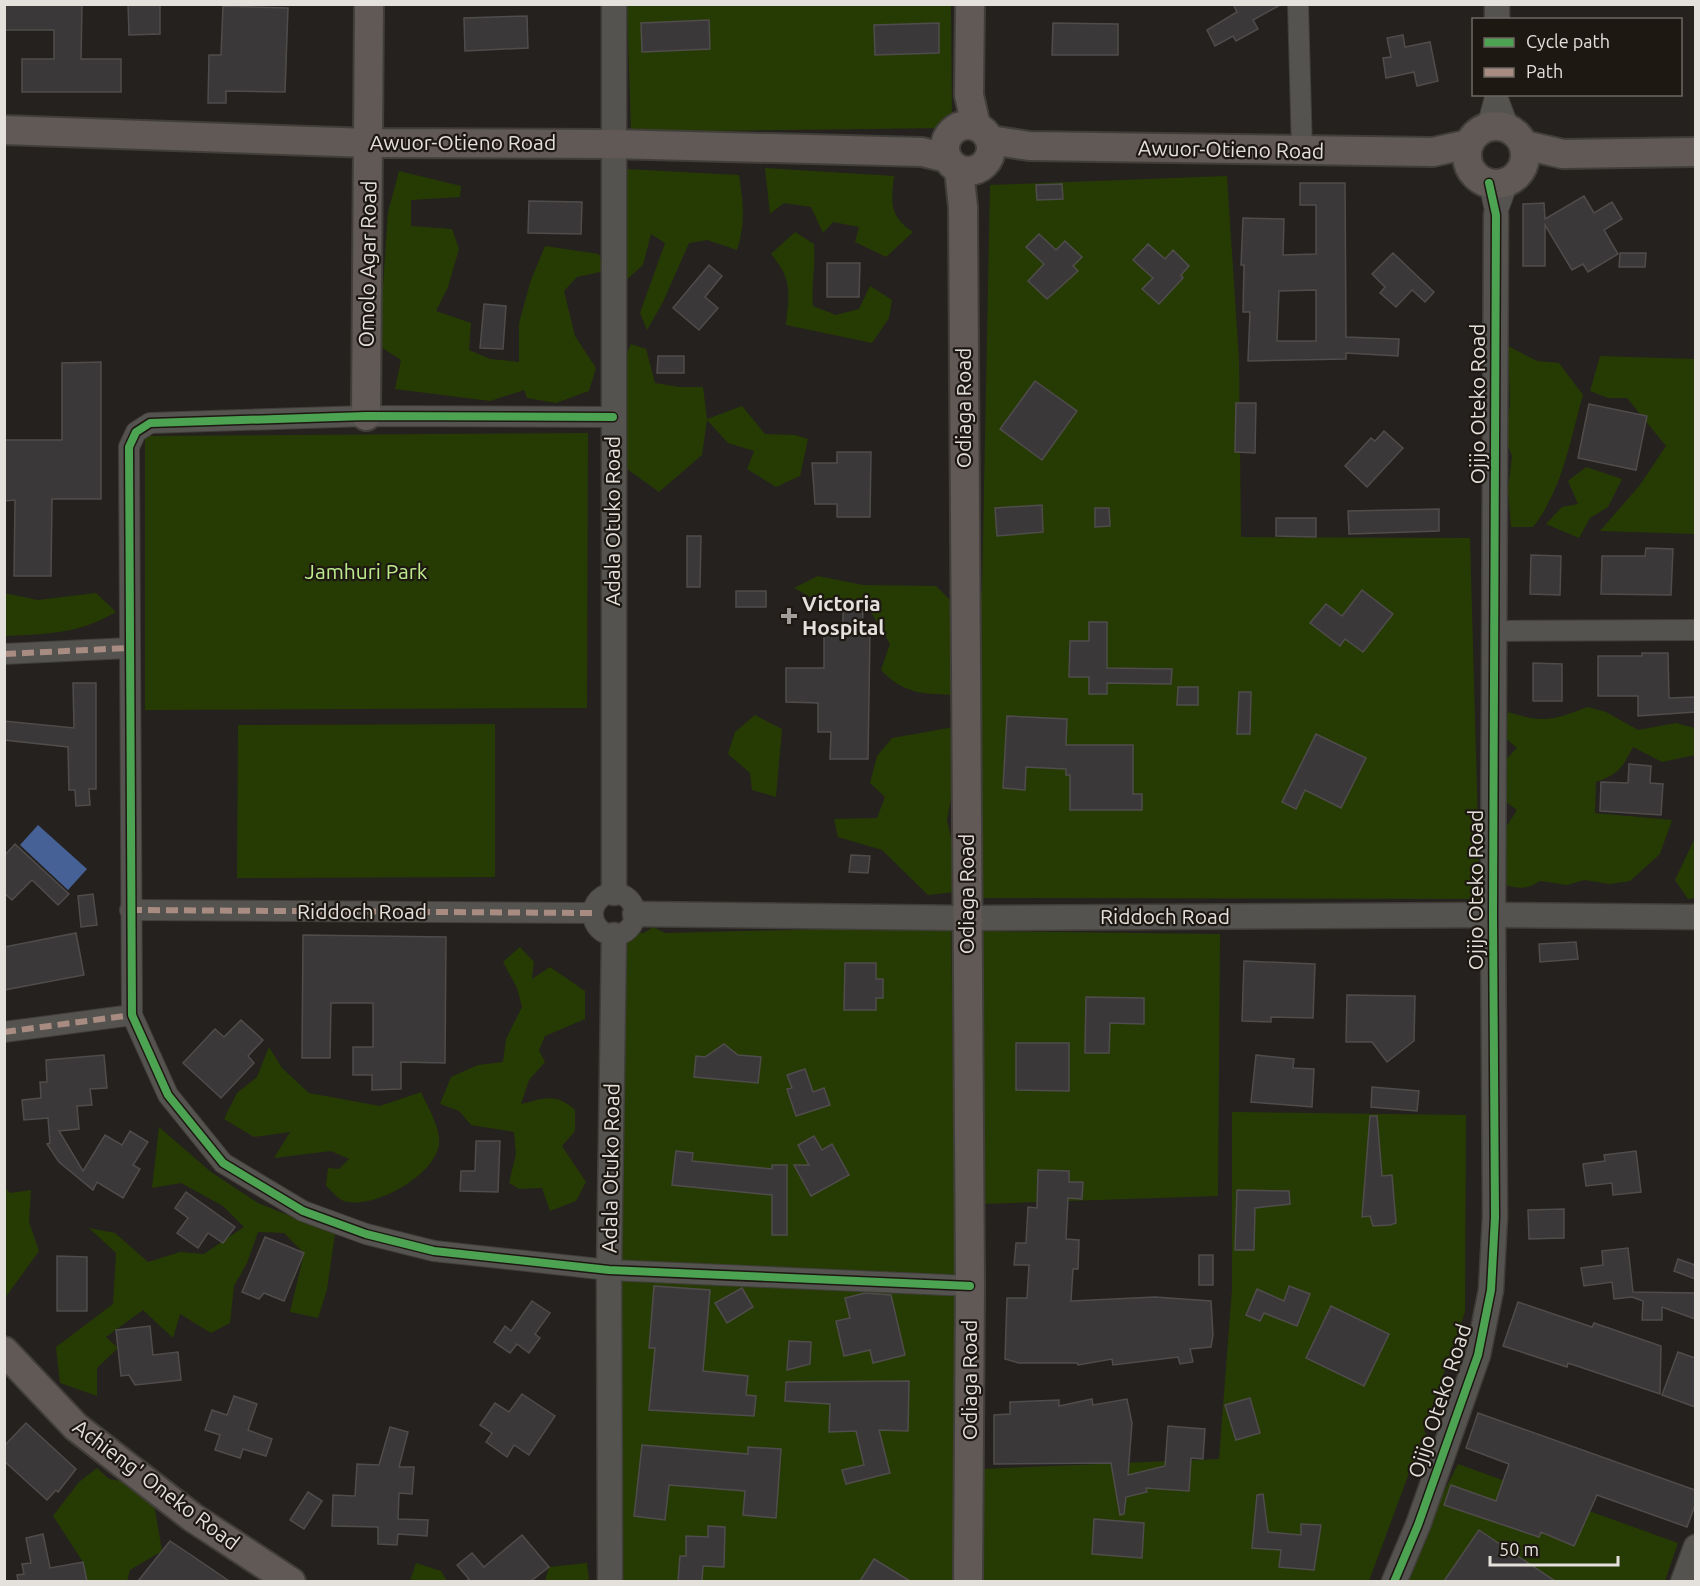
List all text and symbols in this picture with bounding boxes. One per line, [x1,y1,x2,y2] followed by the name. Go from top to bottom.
[1472,18,1682,96] legend
[1526,31,1610,51] text: Cycle path
[1526,61,1563,81] text: Path
[370,130,556,154] street label: Awuor-Otieno Road
[1138,135,1324,163] street label: Awuor-Otieno Road
[354,180,380,348] street label: Omolo Agar Road
[1465,324,1489,484] street label: Ojijo Oteko Road
[951,348,975,468] street label: Odiaga Road
[600,436,624,606] street label: Adala Otuko Road
[305,559,428,583] park label: Jamhuri Park
[802,591,885,639] place label: Victoria Hospital
[780,607,798,625] marker: Victoria Hospital
[1463,810,1487,970] street label: Ojijo Oteko Road
[954,834,978,954] street label: Odiaga Road
[297,899,427,923] street label: Riddoch Road
[1100,904,1230,928] street label: Riddoch Road
[597,1083,623,1253] street label: Adala Otuko Road
[957,1320,981,1440] street label: Odiaga Road
[1403,1321,1475,1481] street label: Ojijo Oteko Road
[69,1414,244,1554] street label: Achieng' Oneko Road
[1490,1529,1618,1567] scale bar
[1499,1539,1539,1559] text: 50 m

